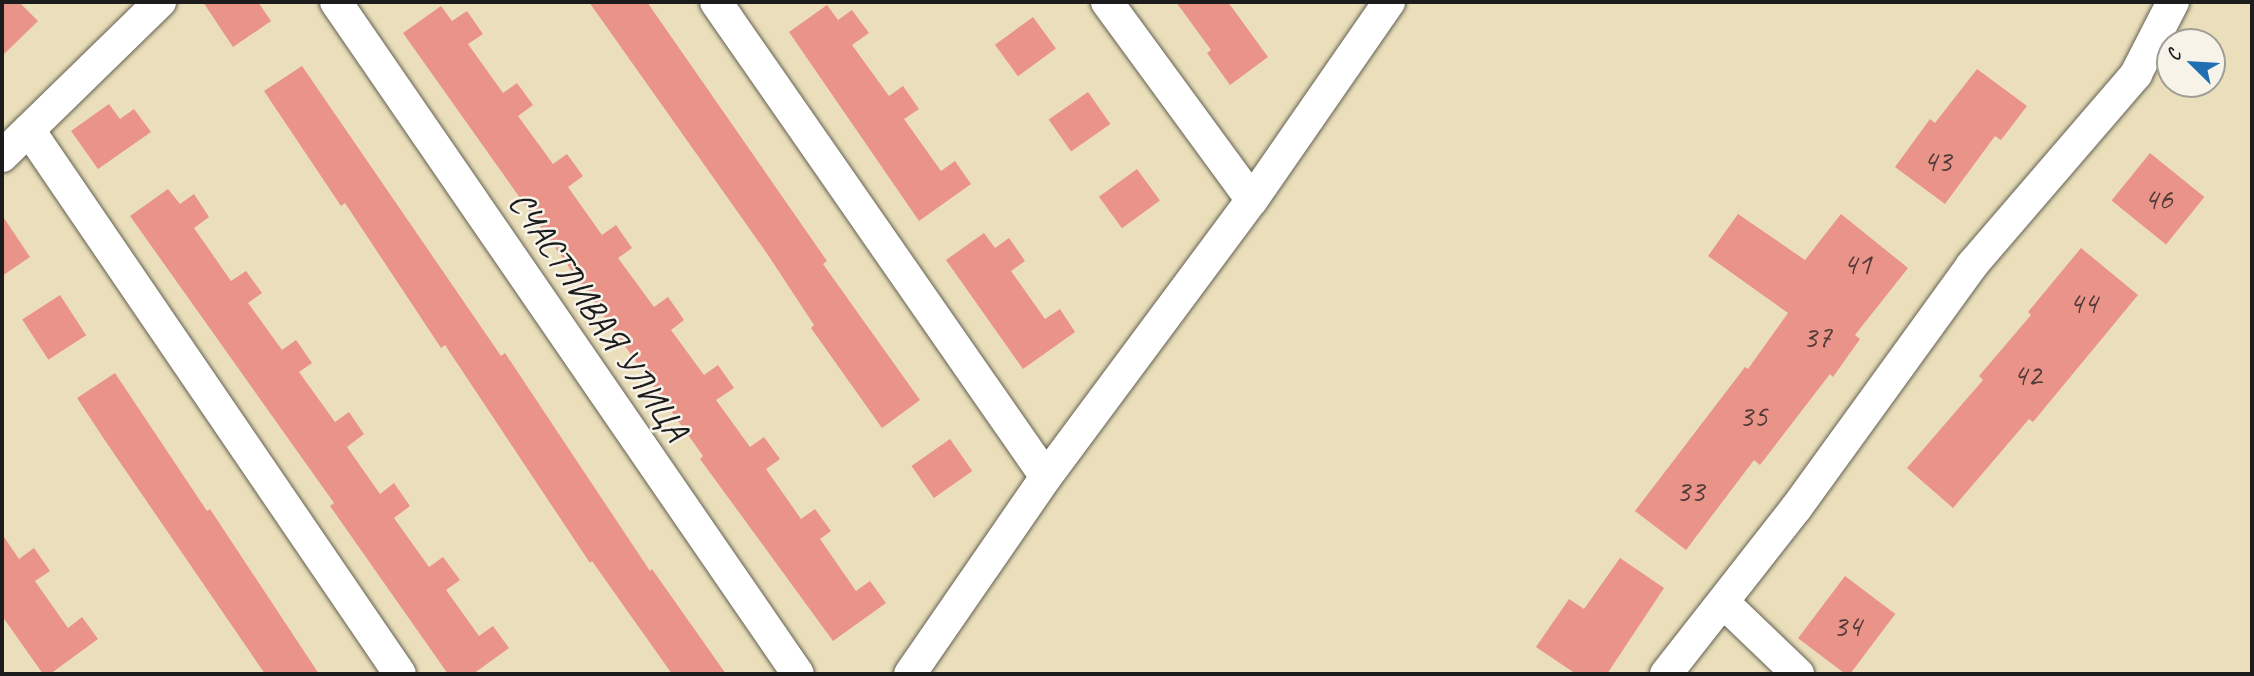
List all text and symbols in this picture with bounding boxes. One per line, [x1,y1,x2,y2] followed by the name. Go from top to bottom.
[2156,28,2226,98] north arrow
[2161,46,2187,64] text: С
[1923,142,1951,180] house number: 43
[2144,180,2172,218] house number: 46
[499,184,697,448] street label: СЧАСТЛИВАЯ УЛИЦА
[1843,245,1871,283] house number: 41
[2069,284,2097,322] house number: 44
[1803,318,1831,356] house number: 37
[2013,356,2041,394] house number: 42
[1739,397,1767,435] house number: 35
[1676,472,1704,510] house number: 33
[1833,607,1861,645] house number: 34

